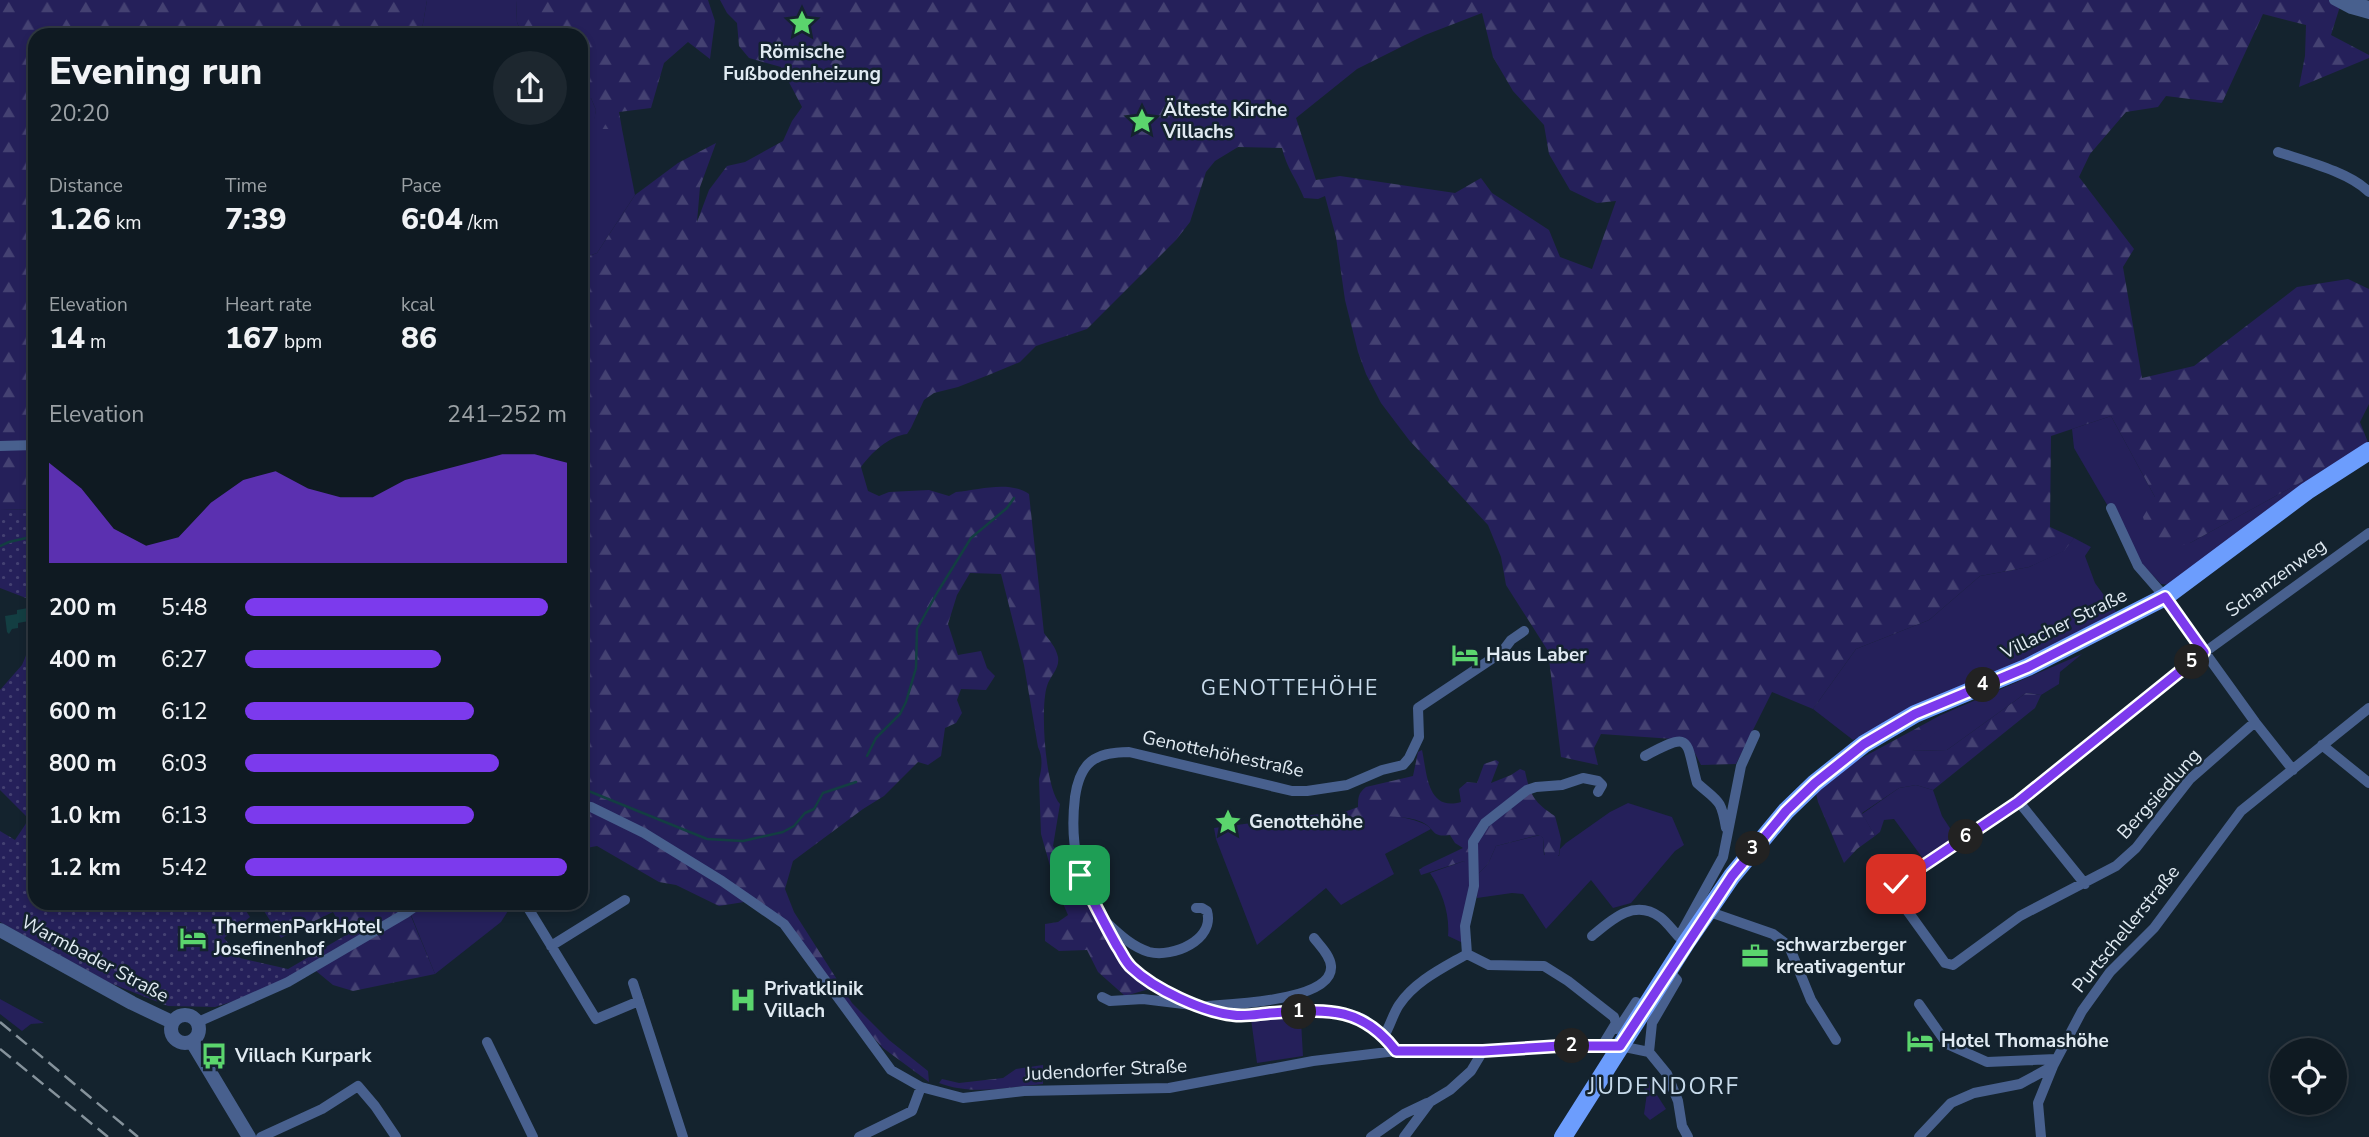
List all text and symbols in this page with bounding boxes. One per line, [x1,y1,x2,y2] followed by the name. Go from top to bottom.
[787,8,817,38] place icon: Römische Fußbodenheizung
[723,39,881,87] place label: Römische Fußbodenheizung
[49,46,262,97] text: Evening run
[493,51,567,125] button: share
[1162,97,1287,145] place label: Älteste Kirche Villachs
[49,98,109,129] text: 20:20
[1127,106,1157,136] place icon: Älteste Kirche Villachs
[49,173,123,199] text: Distance
[225,173,267,199] text: Time
[401,173,441,199] text: Pace
[49,199,111,240] text: 1.26
[225,199,287,240] text: 7:39
[401,199,463,240] text: 6:04
[111,210,141,236] text: km
[463,210,499,236] text: /km
[49,292,128,318] text: Elevation
[225,292,312,318] text: Heart rate
[401,292,435,318] text: kcal
[49,318,85,359] text: 14
[225,318,279,359] text: 167
[401,318,437,359] text: 86
[85,329,106,355] text: m
[279,329,322,355] text: bpm
[49,399,144,430] text: Elevation
[447,399,567,430] text: 241–252 m
[2220,533,2332,623] street label: Schanzenweg
[1996,582,2131,666] street label: Villacher Straße
[49,592,117,623] text: 200 m
[161,592,208,623] text: 5:48
[1450,640,1480,670] hotel icon: Haus Laber
[1486,642,1587,668] place label: Haus Laber
[49,644,117,675] text: 400 m
[161,644,208,675] text: 6:27
[2174,644,2210,680] pin: 5
[2186,648,2197,674] text: 5
[1966,668,2000,702] pin: 4
[1977,671,1988,697] text: 4
[1201,674,1379,702] district label: GENOTTEHÖHE
[49,696,117,727] text: 600 m
[161,696,208,727] text: 6:12
[1140,724,1306,784] street label: Genottehöhestraße
[2111,743,2207,845] street label: Bergsiedlung
[49,748,117,779] text: 800 m
[161,748,208,779] text: 6:03
[49,800,121,831] text: 1.0 km
[161,800,208,831] text: 6:13
[1213,807,1243,837] place icon: Genottehöhe
[1249,809,1363,835] place label: Genottehöhe
[1948,820,1983,854] pin: 6
[1960,823,1971,849] text: 6
[1736,832,1770,866] pin: 3
[1747,835,1758,861] text: 3
[1050,845,1110,905] pin
[49,852,121,883] text: 1.2 km
[161,852,208,883] text: 5:42
[1866,854,1926,914] pin
[1061,856,1099,894] icon: arrive
[2066,860,2186,998] street label: Purtschellerstraße
[1877,865,1915,903] icon: check
[17,909,173,1009] street label: Warmbader Straße
[213,914,382,962] place label: ThermenParkHotel Josefinenhof
[178,923,208,953] hotel icon: ThermenParkHotel Josefinenhof
[1776,932,1907,980] place label: schwarzberger kreativagentur
[1740,941,1770,971] office icon: schwarzberger kreativagentur
[763,976,864,1024] place label: Privatklinik Villach
[728,985,758,1015] hospital icon: Privatklinik Villach
[1282,995,1316,1030] pin: 1
[1293,998,1304,1024] text: 1
[1905,1026,1935,1056] hotel icon: Hotel Thomashöhe
[1554,1028,1590,1064] pin: 2
[1941,1028,2109,1054] place label: Hotel Thomashöhe
[1566,1032,1577,1058] text: 2
[2270,1038,2347,1115] map controls
[2270,1038,2347,1115] button: locate
[199,1041,229,1071] bus stop icon: Villach Kurpark
[234,1043,372,1069] place label: Villach Kurpark
[1023,1053,1188,1087] street label: Judendorfer Straße
[1587,1071,1740,1102] district label: JUDENDORF

